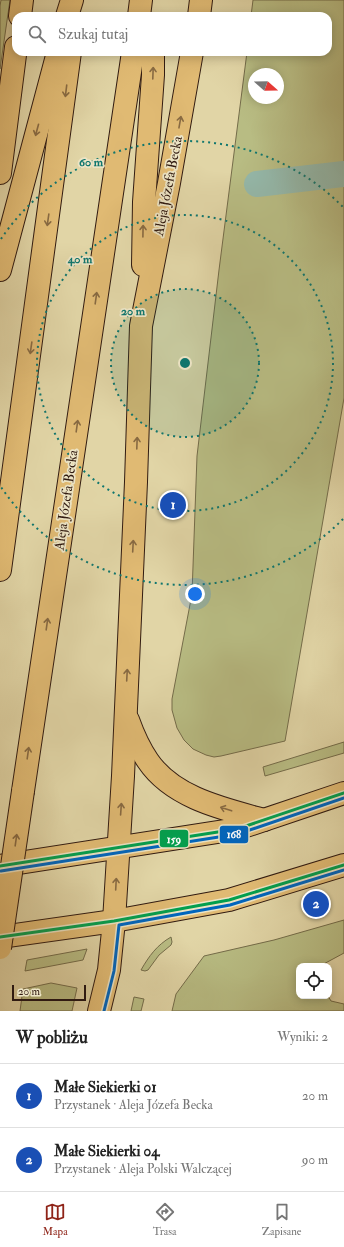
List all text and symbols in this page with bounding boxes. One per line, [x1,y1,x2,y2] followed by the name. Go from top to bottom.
[12,12,332,56] search box
[26,23,48,45] icon: search
[58,25,128,44] text: Szukaj tutaj
[149,67,157,80] one-way arrow
[248,68,284,104] north arrow
[62,84,69,97] one-way arrow
[176,116,184,129] one-way arrow
[33,124,40,137] one-way arrow
[150,134,186,238] street label: Aleja Józefa Becka
[79,155,104,170] text: 60 m
[44,213,52,226] one-way arrow
[140,225,147,238] one-way arrow
[67,252,93,267] text: 40 m
[92,292,100,305] one-way arrow
[121,304,146,319] text: 20 m
[27,341,35,354] one-way arrow
[178,356,192,370] centre of rings
[73,420,81,433] one-way arrow
[133,437,141,450] one-way arrow
[50,448,81,552] street label: Aleja Józefa Becka
[160,490,186,520] pin: 1
[129,540,137,553] one-way arrow
[185,584,205,604] your location
[43,618,51,631] one-way arrow
[124,669,131,682] one-way arrow
[24,747,32,760] one-way arrow
[117,803,124,816] one-way arrow
[221,805,233,813] one-way arrow
[219,825,249,844] line badge: 168
[227,828,242,841] text: 168
[159,829,189,848] line badge: 159
[167,833,182,846] text: 159
[12,834,20,847] one-way arrow
[112,878,120,891] one-way arrow
[303,889,329,919] pin: 2
[296,963,332,999] map controls
[296,963,332,999] button: locate
[12,983,86,1002] scale bar
[18,985,40,998] text: 20 m
[16,1027,88,1048] text: W pobliżu
[277,1029,328,1045] text: Wyniki: 2
[54,1078,156,1097] text: Małe Siekierki 01
[27,1088,31,1104] text: 1
[302,1088,328,1104] text: 20 m
[54,1097,213,1113] text: Przystanek · Aleja Józefa Becka
[54,1142,159,1161] text: Małe Siekierki 04
[26,1152,32,1168] text: 2
[302,1152,328,1168] text: 90 m
[54,1161,232,1177] text: Przystanek · Aleja Polski Walczącej
[43,1201,68,1238] tab: Mapa
[153,1201,177,1238] tab: Trasa
[262,1201,301,1238] tab: Zapisane

